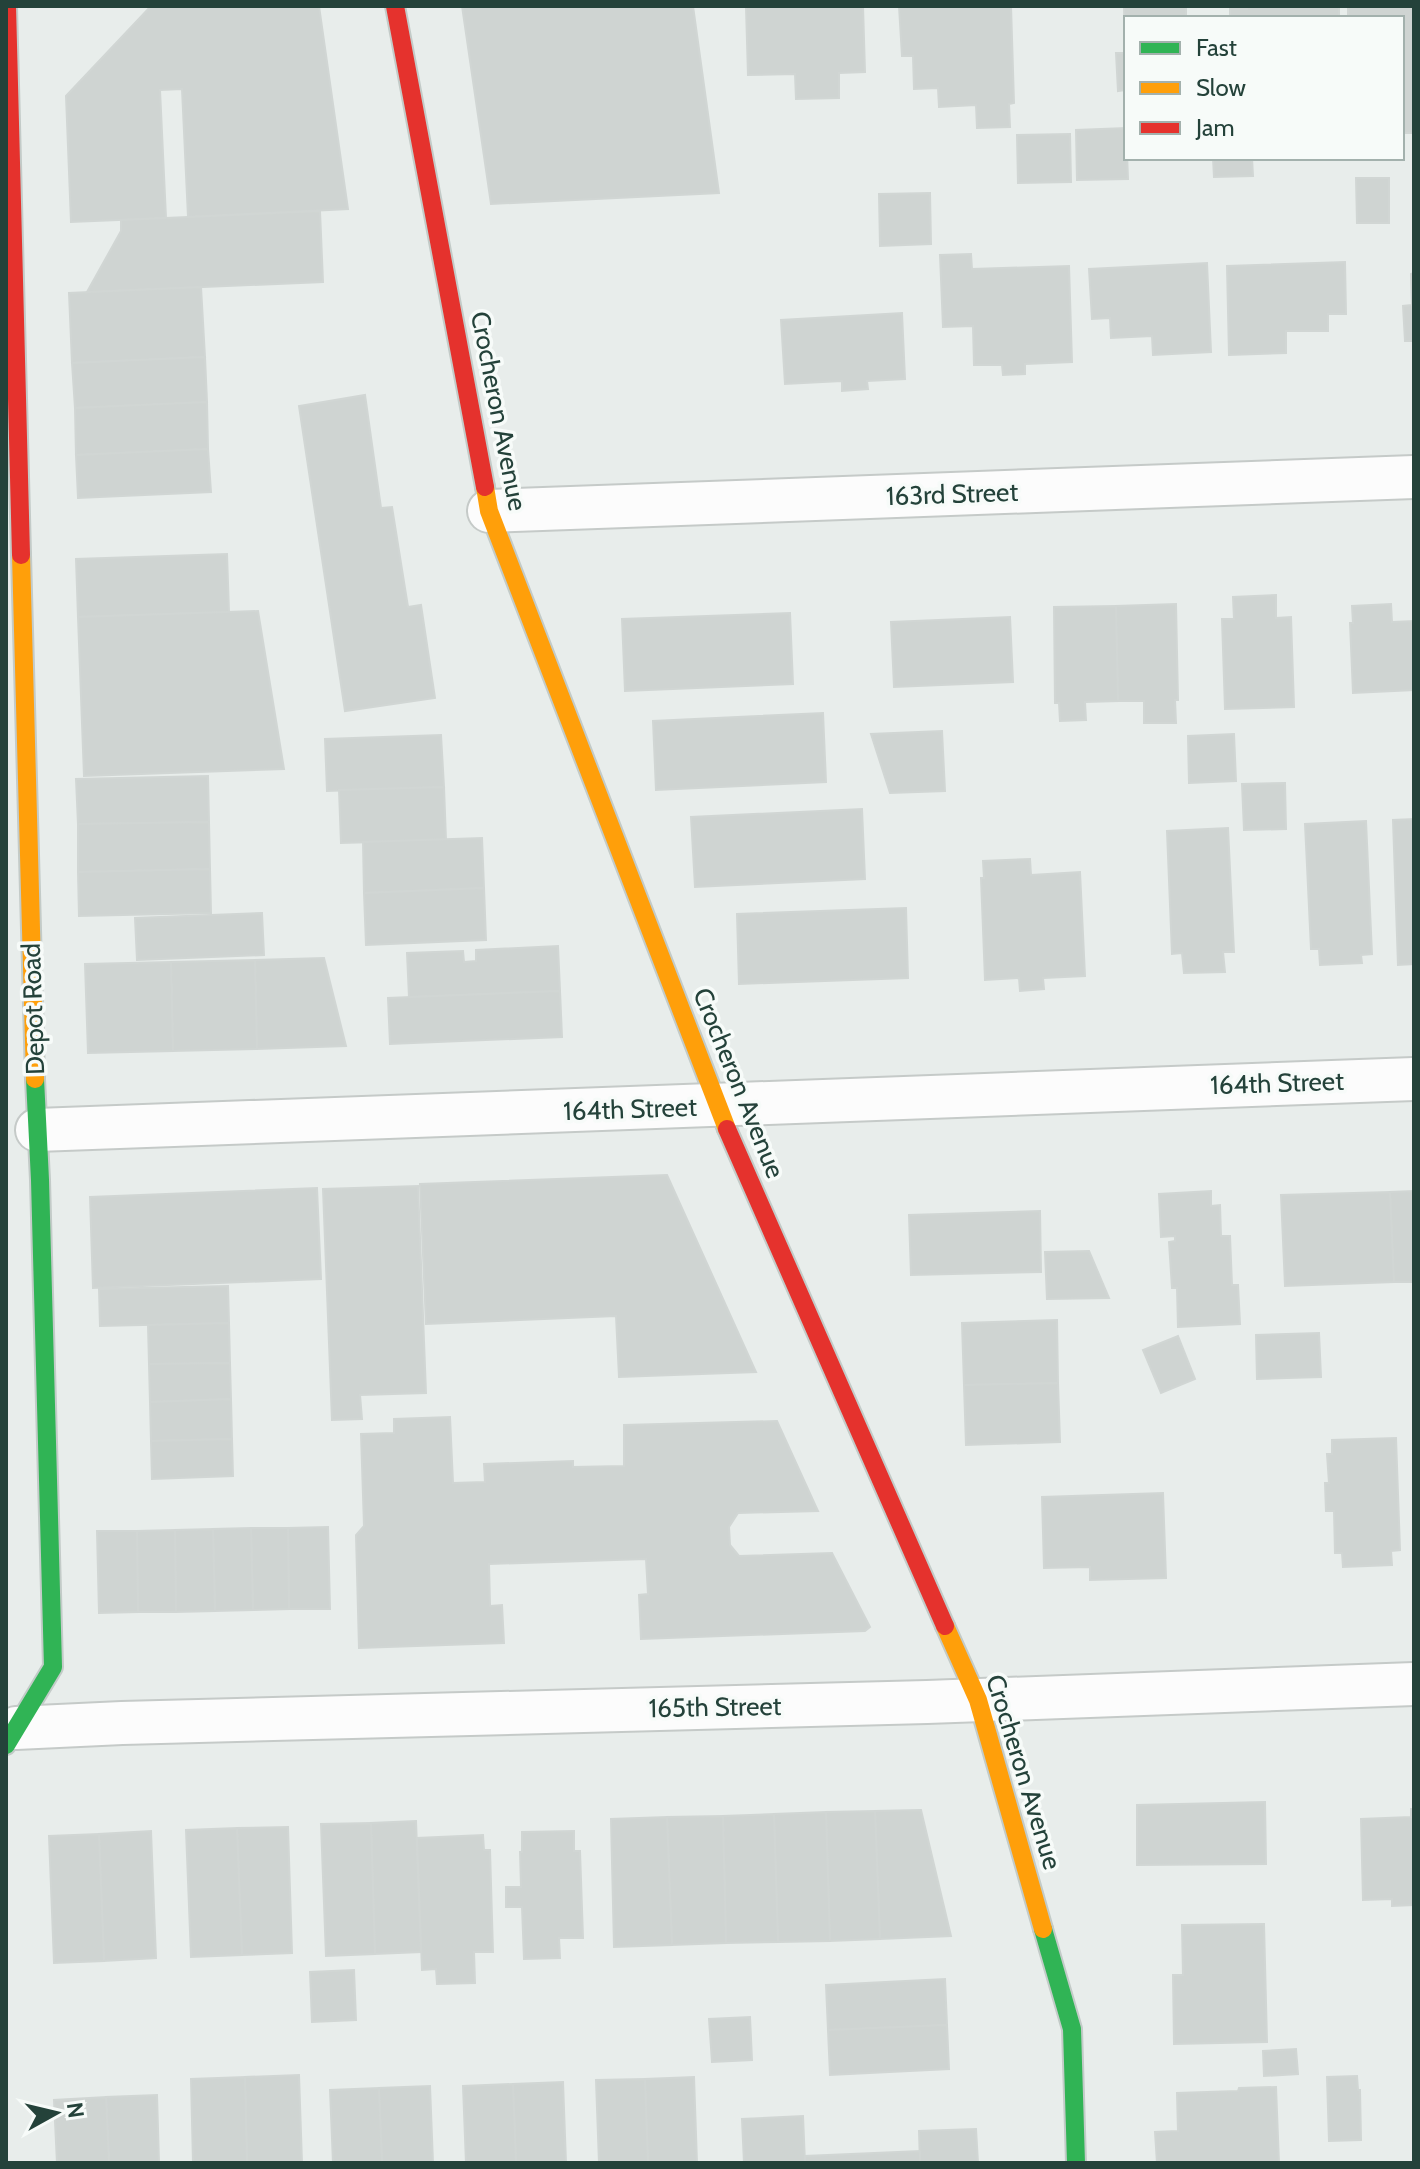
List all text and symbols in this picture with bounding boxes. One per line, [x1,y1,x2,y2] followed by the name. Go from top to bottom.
[1124,16,1404,160] legend
[1196,33,1237,62] text: Fast
[1196,73,1246,102] text: Slow
[1195,113,1234,142] text: Jam
[464,309,534,513] street label: Crocheron Avenue
[885,476,1019,512] street label: 163rd Street
[15,943,51,1075] street label: Depot Road
[686,983,792,1183] street label: Crocheron Avenue
[1210,1065,1345,1101] street label: 164th Street
[563,1091,698,1127] street label: 164th Street
[979,1671,1069,1873] street label: Crocheron Avenue
[648,1690,782,1724] street label: 165th Street
[16,2073,96,2153] north arrow
[61,2101,90,2120] text: N

